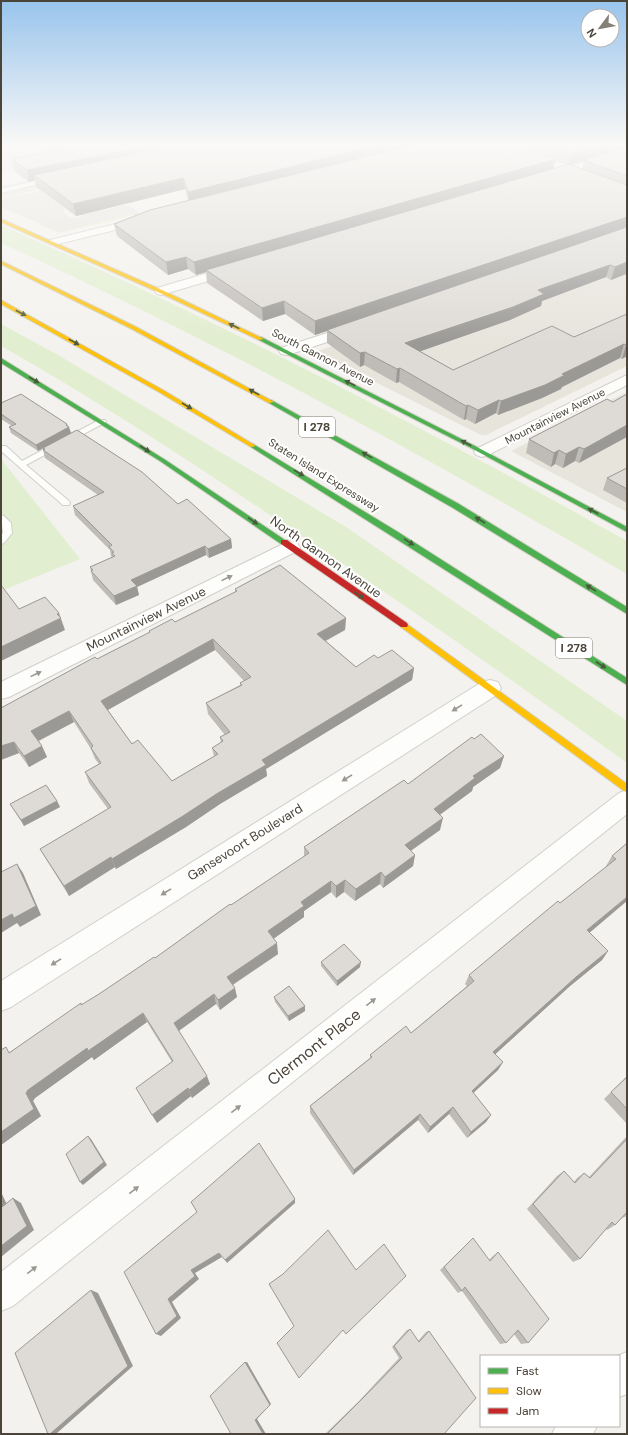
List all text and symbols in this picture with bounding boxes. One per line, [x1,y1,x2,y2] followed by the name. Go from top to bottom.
[580,8,620,48] north arrow
[583,26,600,40] text: N
[15,309,26,316] one-way arrow
[228,323,240,329] one-way arrow
[270,325,376,389] street label: South Gannon Avenue
[68,339,80,346] one-way arrow
[28,376,40,383] one-way arrow
[345,380,356,387] one-way arrow
[503,385,607,447] street label: Mountainview Avenue
[248,388,259,395] one-way arrow
[181,403,193,410] one-way arrow
[299,417,335,437] road number: I 278
[266,435,382,515] street label: Staten Island Expressway
[460,440,472,447] one-way arrow
[139,445,151,452] one-way arrow
[361,452,373,459] one-way arrow
[294,469,304,477] one-way arrow
[587,508,599,514] one-way arrow
[267,512,385,602] street label: North Gannon Avenue
[247,517,258,525] one-way arrow
[474,517,486,524] one-way arrow
[404,538,414,546] one-way arrow
[222,575,233,582] one-way arrow
[83,583,209,655] street label: Mountainview Avenue
[585,584,596,592] one-way arrow
[354,591,365,599] one-way arrow
[556,638,592,658] road number: I 278
[595,662,607,669] one-way arrow
[30,671,42,677] one-way arrow
[451,705,463,712] one-way arrow
[342,774,352,782] one-way arrow
[184,800,306,884] street label: Gansevoort Boulevard
[160,889,172,896] one-way arrow
[51,958,62,966] one-way arrow
[365,998,376,1007] one-way arrow
[263,1004,365,1090] street label: Clermont Place
[230,1105,241,1113] one-way arrow
[128,1185,139,1194] one-way arrow
[26,1266,37,1275] one-way arrow
[480,1355,620,1427] legend
[516,1363,539,1379] text: Fast
[516,1383,542,1399] text: Slow
[516,1403,539,1419] text: Jam

